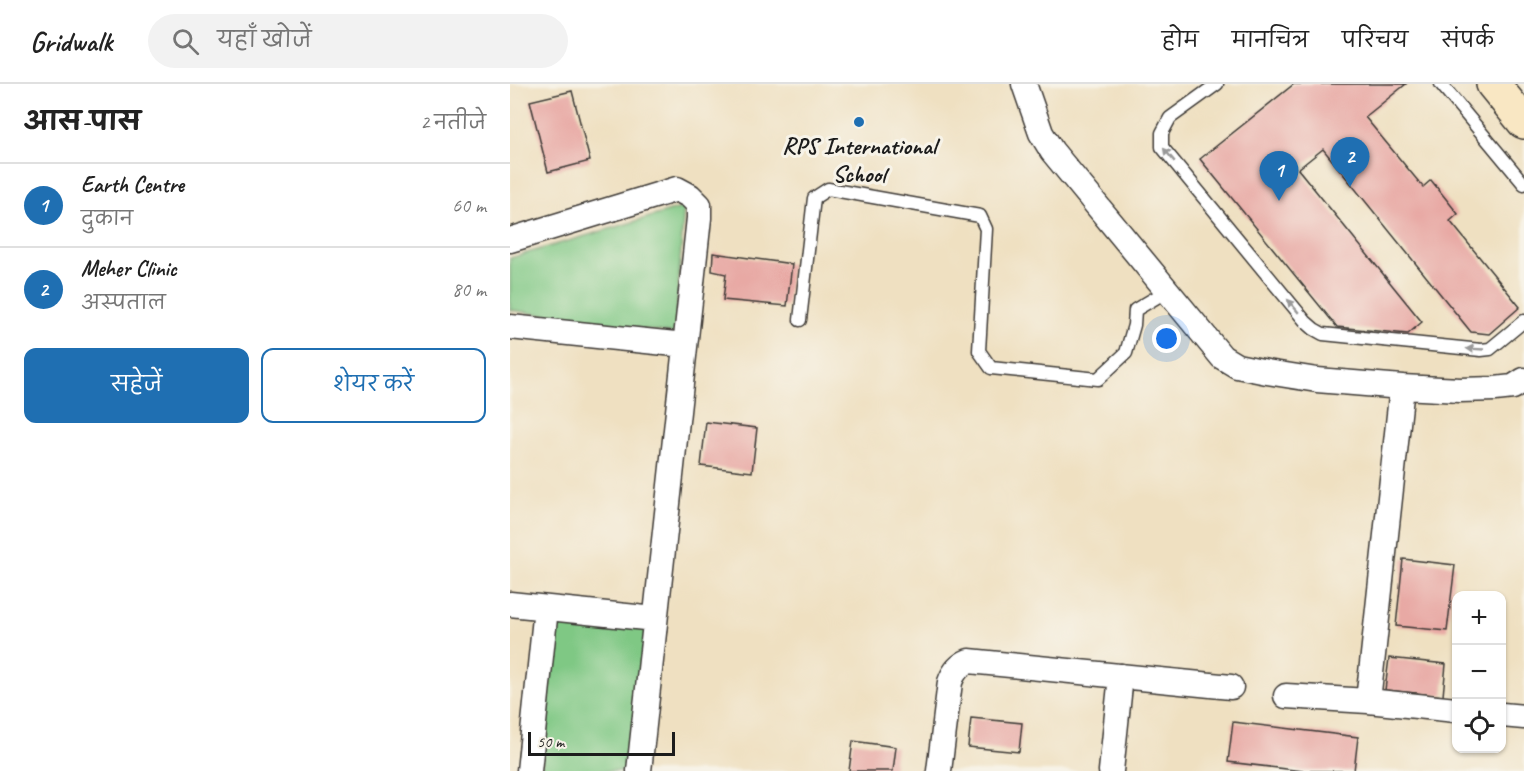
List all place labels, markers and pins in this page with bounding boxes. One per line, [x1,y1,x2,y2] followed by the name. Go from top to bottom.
[852,115,866,129] marker: RPS International School
[782,131,941,189] place label: RPS International School
[1330,138,1370,187] pin: 2
[1260,152,1298,201] pin: 1

